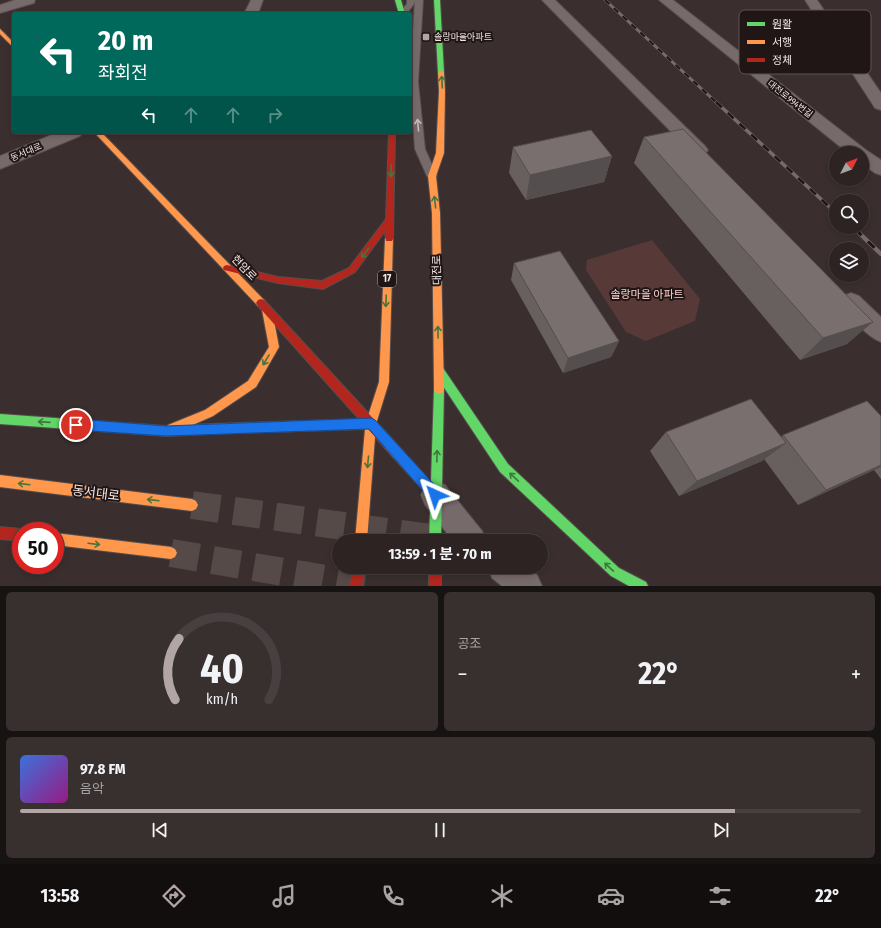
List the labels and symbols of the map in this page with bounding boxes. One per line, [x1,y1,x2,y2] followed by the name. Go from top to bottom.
[739,10,871,74] legend
[772,18,792,31] text: 원활
[421,32,431,42] marker: 솔랑마을아파트
[434,32,492,42] place label: 솔랑마을아파트
[772,36,792,49] text: 서행
[772,54,792,67] text: 정체
[438,76,445,89] one-way arrow
[765,78,815,120] street label: 대전로994번길
[415,119,422,132] one-way arrow
[9,141,43,163] street label: 동서대로
[829,146,869,186] north arrow
[387,164,394,177] one-way arrow
[431,196,439,209] one-way arrow
[361,247,369,258] one-way arrow
[229,253,259,283] street label: 현암로
[430,255,444,285] street label: 대전로
[378,271,396,287] road number: 17
[610,288,684,301] park label: 솔랑마을 아파트
[382,294,390,307] one-way arrow
[435,326,442,339] one-way arrow
[262,354,270,365] one-way arrow
[59,408,93,442] pin
[38,419,51,426] one-way arrow
[433,450,440,463] one-way arrow
[364,455,371,468] one-way arrow
[509,473,519,482] one-way arrow
[414,474,456,516] position arrow
[18,481,31,488] one-way arrow
[71,483,121,503] street label: 동서대로
[147,496,160,504] one-way arrow
[12,522,64,574] speed limit sign: 50
[87,540,100,547] one-way arrow
[604,562,614,571] one-way arrow

